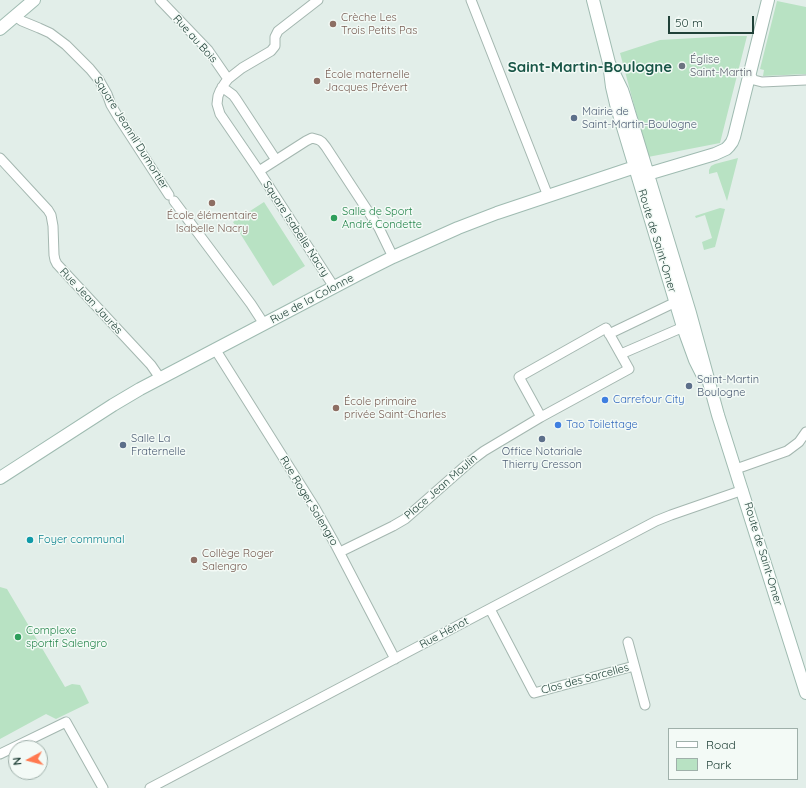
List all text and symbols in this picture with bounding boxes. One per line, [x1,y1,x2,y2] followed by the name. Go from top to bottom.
[670,8,756,34] scale bar
[341,11,417,37] place label: Crèche Les Trois Petits Pas
[170,12,220,66] street label: Rue au Bois
[675,15,703,30] text: 50 m
[328,19,338,29] marker: Crèche Les Trois Petits Pas
[690,53,752,79] place label: Église Saint-Martin
[508,58,672,76] district label: Saint-Martin-Boulogne
[677,61,687,71] marker: Église Saint-Martin
[325,68,410,94] place label: École maternelle Jacques Prévert
[91,74,171,192] street label: Square Jeannil Dumortier
[312,76,322,86] marker: École maternelle Jacques Prévert
[582,105,697,131] place label: Mairie de Saint-Martin-Boulogne
[569,113,579,123] marker: Mairie de Saint-Martin-Boulogne
[260,179,332,279] street label: Square Isabelle Nacry
[635,188,679,294] street label: Route de Saint-Omer
[207,198,217,208] marker: École élémentaire Isabelle Nacry
[342,205,422,231] place label: Salle de Sport André Condette
[167,209,257,235] place label: École élémentaire Isabelle Nacry
[329,213,339,223] marker: Salle de Sport André Condette
[57,265,125,337] street label: Rue Jean Jaurès
[268,271,356,327] street label: Rue de la Colonne
[697,373,759,399] place label: Saint-Martin Boulogne
[684,381,694,391] marker: Saint-Martin Boulogne
[613,393,684,407] place label: Carrefour City
[344,395,446,421] place label: École primaire privée Saint-Charles
[600,395,610,405] marker: Carrefour City
[331,403,341,413] marker: École primaire privée Saint-Charles
[566,418,638,432] place label: Tao Toilettage
[553,420,563,430] marker: Tao Toilettage
[131,432,186,458] place label: Salle La Fraternelle
[537,434,547,444] marker: Office Notariale Thierry Cresson
[118,440,128,450] marker: Salle La Fraternelle
[502,445,582,471] place label: Office Notariale Thierry Cresson
[402,452,480,522] street label: Place Jean Moulin
[277,454,341,548] street label: Rue Roger Salengro
[741,501,785,607] street label: Route de Saint-Omer
[38,533,125,547] place label: Foyer communal
[25,535,35,545] marker: Foyer communal
[202,547,274,573] place label: Collège Roger Salengro
[189,555,199,565] marker: Collège Roger Salengro
[417,615,471,651] street label: Rue Hénot
[26,624,107,650] place label: Complexe sportif Salengro
[13,632,23,642] marker: Complexe sportif Salengro
[540,661,630,697] street label: Clos des Sarcelles
[668,728,798,780] legend
[706,737,736,752] text: Road
[8,740,48,780] north arrow
[10,756,25,766] text: N
[706,757,731,772] text: Park

